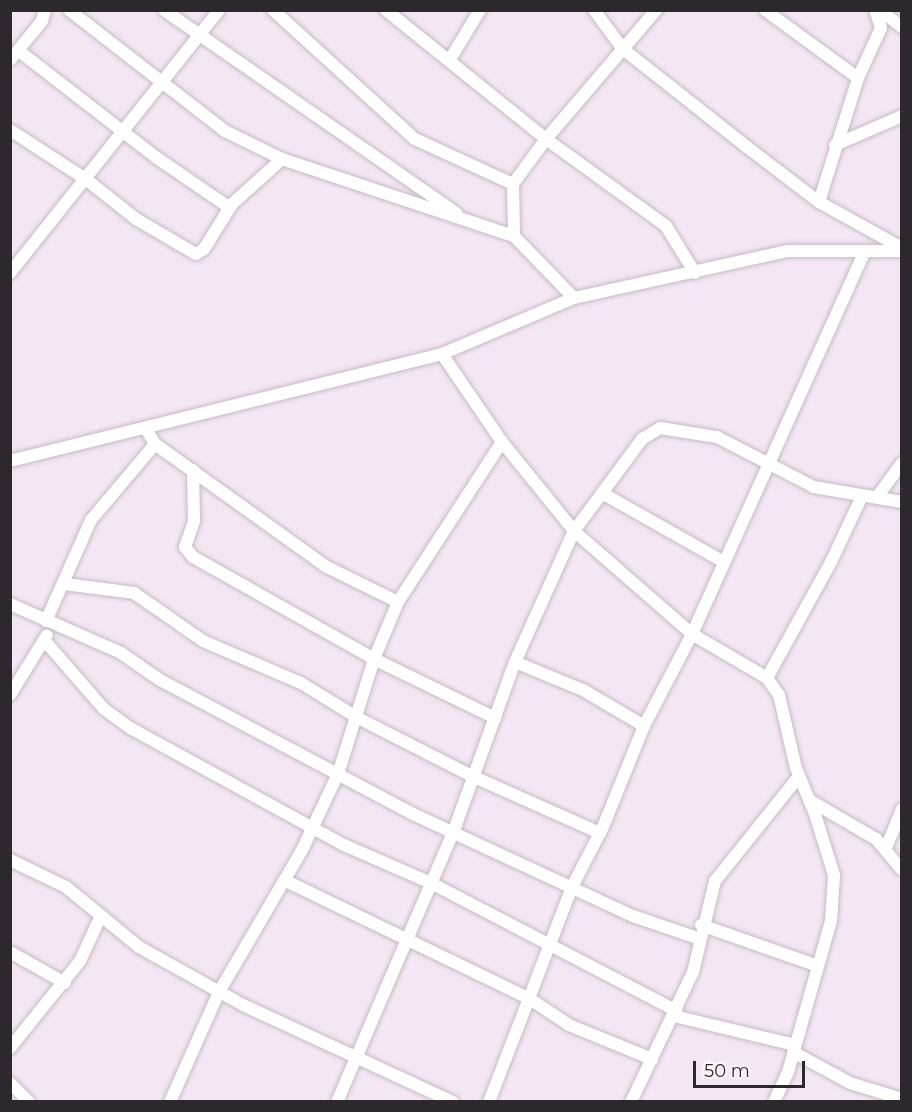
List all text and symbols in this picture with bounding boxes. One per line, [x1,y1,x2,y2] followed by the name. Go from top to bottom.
[696,1049,808,1087] scale bar
[704,1060,750,1082] text: 50 m

